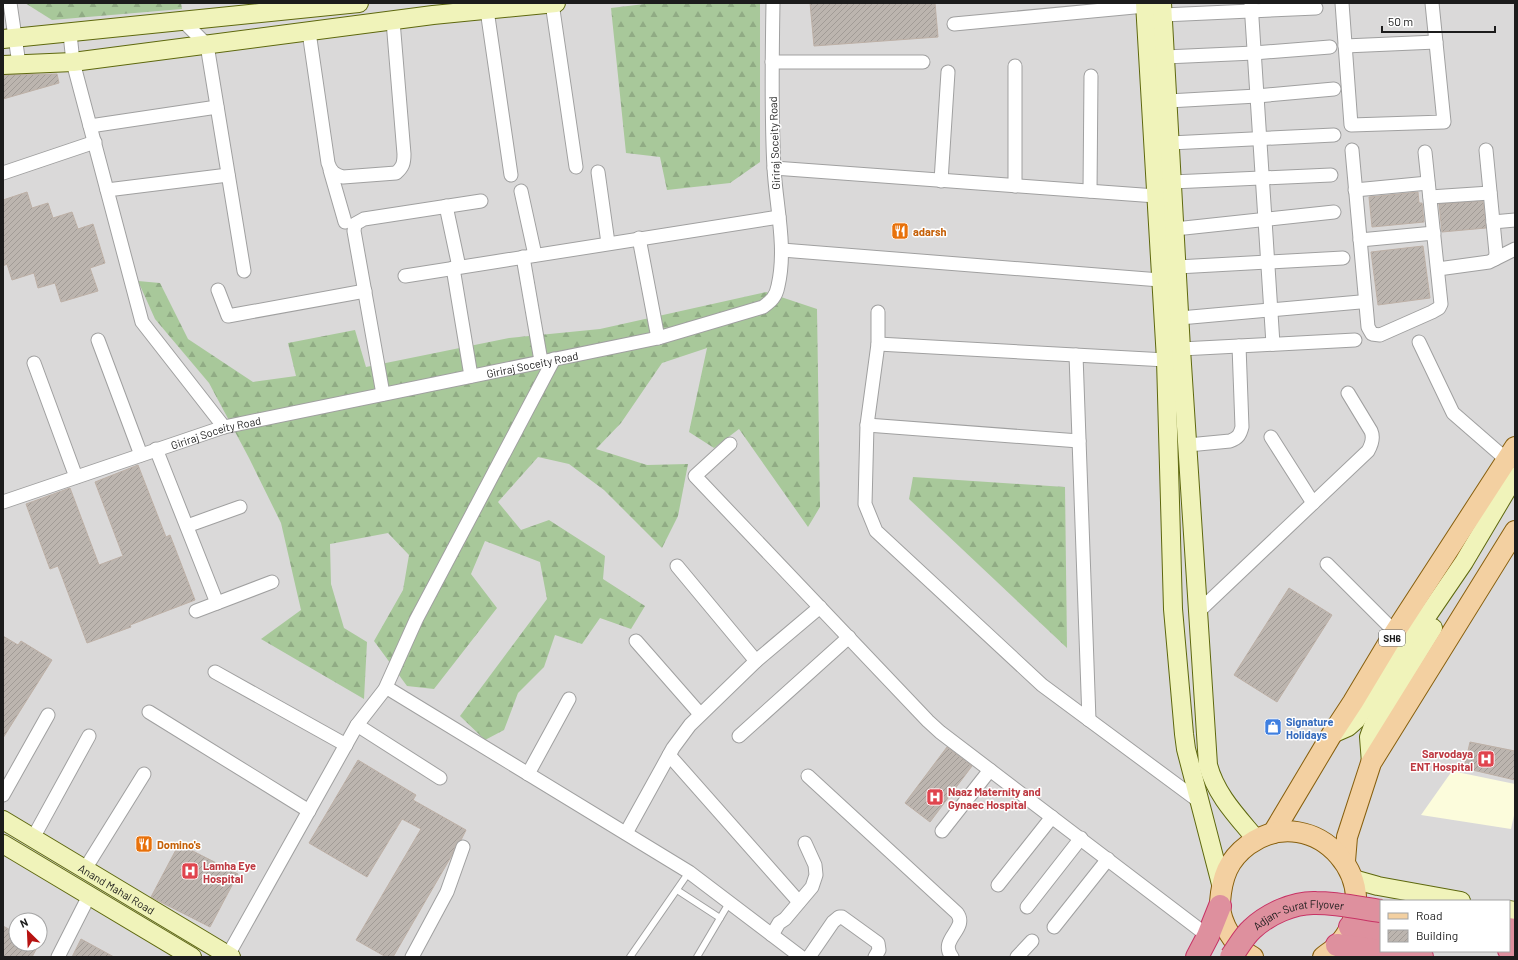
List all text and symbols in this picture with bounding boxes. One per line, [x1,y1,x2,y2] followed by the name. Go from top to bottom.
[1382,8,1495,34] scale bar
[1388,14,1413,28] text: 50 m
[766,96,782,190] street label: Giriraj Soceity Road
[890,221,910,241] restaurant icon: adarsh
[913,225,947,238] place label: adarsh
[485,348,579,380] street label: Giriraj Soceity Road
[169,413,262,451] street label: Giriraj Soceity Road
[1379,630,1405,646] road number: SH6
[1286,715,1333,741] place label: Signature Holidays
[1263,717,1283,737] shop icon: Signature Holidays
[1410,747,1473,773] place label: Sarvodaya ENT Hospital
[1476,749,1496,769] hospital icon: Sarvodaya ENT Hospital
[948,785,1041,811] place label: Naaz Maternity and Gynaec Hospital
[925,787,945,807] hospital icon: Naaz Maternity and Gynaec Hospital
[134,834,154,854] restaurant icon: Domino's
[157,838,201,851] place label: Domino's
[203,859,256,885] place label: Lamha Eye Hospital
[77,861,157,916] street label: Anand Mahal Road
[180,861,200,881] hospital icon: Lamha Eye Hospital
[1250,896,1345,932] street label: Adjan- Surat Flyover
[1380,900,1510,952] legend
[1416,908,1443,922] text: Road
[8,912,48,952] north arrow
[18,915,30,930] text: N
[1416,928,1458,942] text: Building

